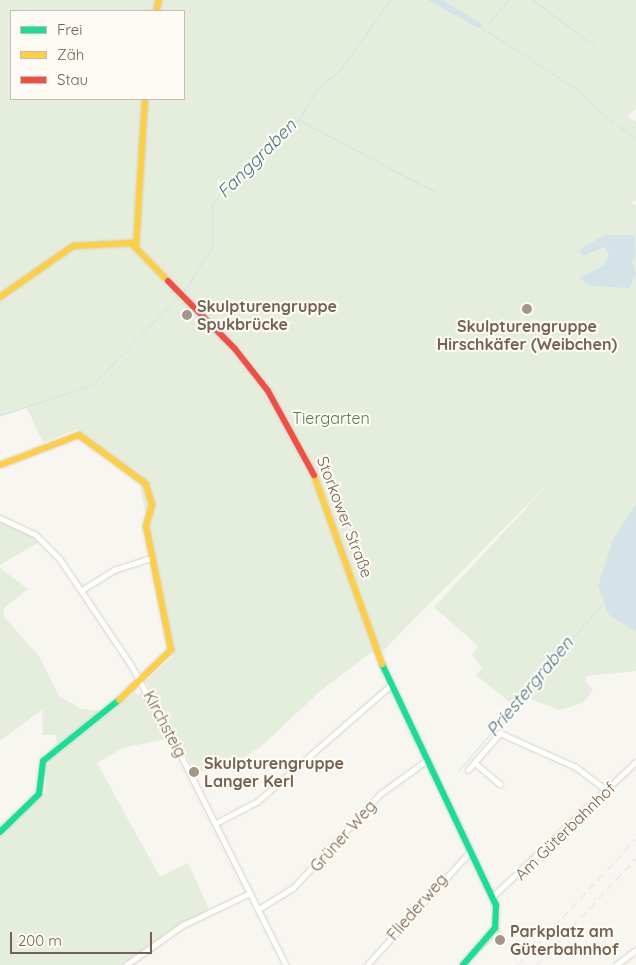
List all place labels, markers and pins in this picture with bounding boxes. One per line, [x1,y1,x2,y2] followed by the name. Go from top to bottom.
[197,296,337,334] place label: Skulpturengruppe Spukbrücke
[521,303,533,315] marker: Skulpturengruppe Hirschkäfer (Weibchen)
[181,309,193,321] marker: Skulpturengruppe Spukbrücke
[437,316,617,354] place label: Skulpturengruppe Hirschkäfer (Weibchen)
[204,753,344,791] place label: Skulpturengruppe Langer Kerl
[188,766,200,778] marker: Skulpturengruppe Langer Kerl
[510,921,619,959] place label: Parkplatz am Güterbahnhof
[494,934,506,946] marker: Parkplatz am Güterbahnhof

